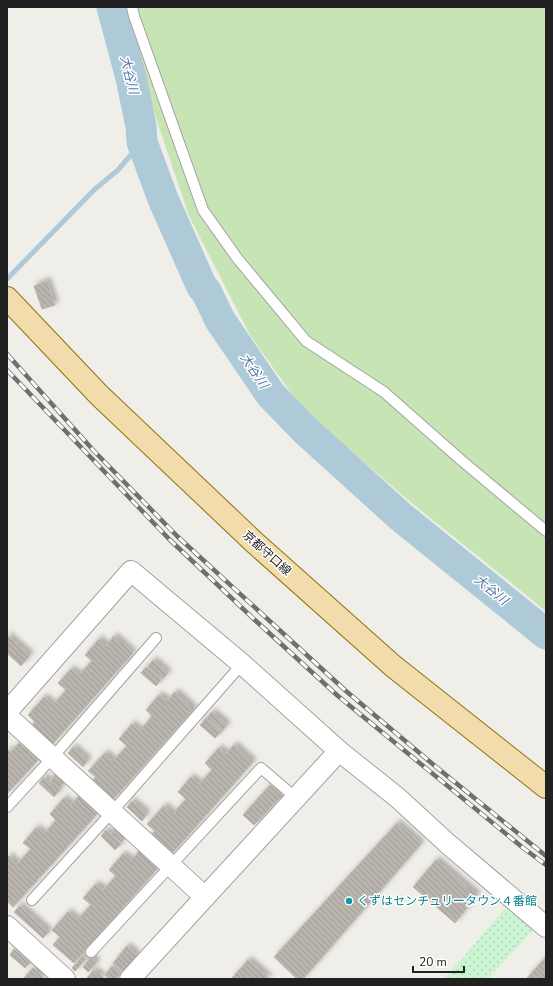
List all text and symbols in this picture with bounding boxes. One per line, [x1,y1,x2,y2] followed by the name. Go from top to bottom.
[116,54,143,98] water label: 大谷川
[236,350,273,394] water label: 大谷川
[239,527,295,579] street label: 京都守口線
[470,571,513,611] water label: 大谷川
[357,893,537,909] place label: くずはセンチュリータウン４番館
[344,896,354,906] marker: くずはセンチュリータウン４番館
[413,948,464,974] scale bar
[419,954,447,970] text: 20 m

